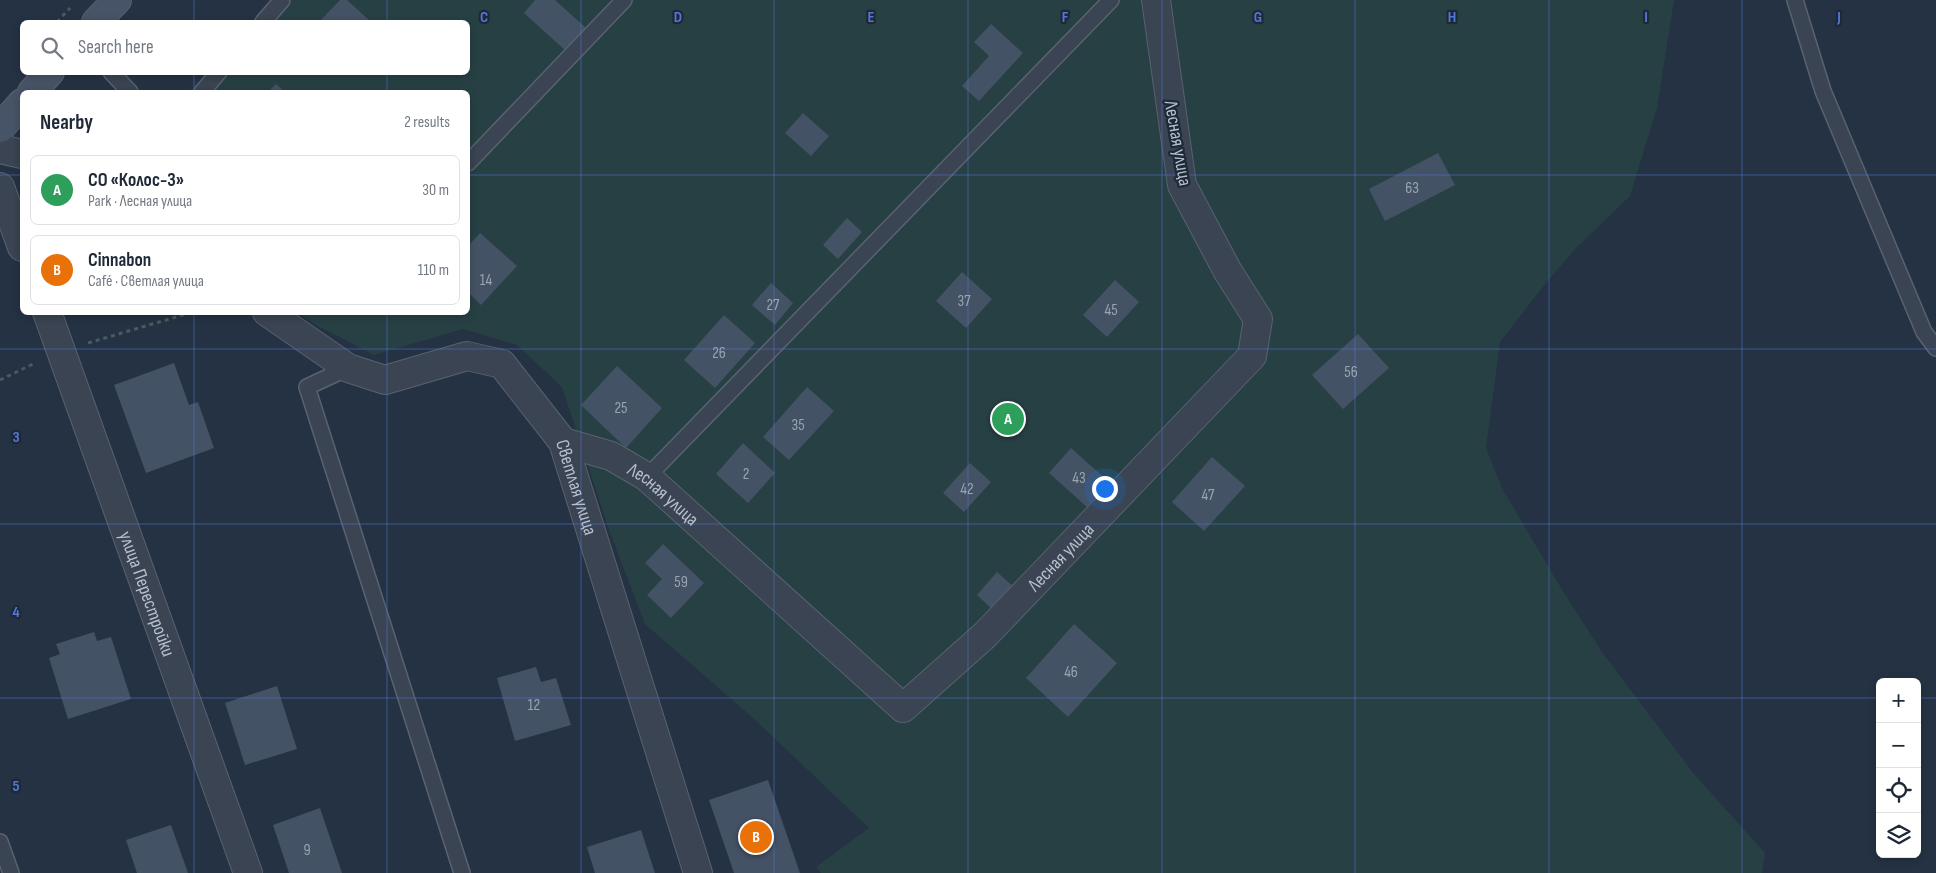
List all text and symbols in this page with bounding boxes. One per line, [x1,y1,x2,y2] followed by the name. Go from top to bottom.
[480,8,488,27] text: C
[674,8,682,27] text: D
[868,8,875,27] text: E
[1062,8,1069,27] text: F
[1254,8,1262,27] text: G
[1448,8,1456,27] text: H
[1644,8,1648,27] text: I
[1836,8,1841,27] text: J
[20,20,470,75] search box
[38,34,66,62] icon: search
[78,36,154,59] text: Search here
[1159,98,1196,188] street label: Лесная улица
[40,110,93,135] text: Nearby
[404,113,450,132] text: 2 results
[88,169,184,192] text: СО «Колос-3»
[1405,179,1419,198] house number: 63
[53,181,61,200] text: A
[422,181,449,200] text: 30 m
[88,192,192,211] text: Park · Лесная улица
[88,249,151,272] text: Cinnabon
[53,261,61,280] text: B
[418,261,449,280] text: 110 m
[480,271,492,290] house number: 14
[88,272,204,291] text: Café · Светлая улица
[957,292,971,311] house number: 37
[766,296,780,315] house number: 27
[1104,301,1118,320] house number: 45
[712,344,726,363] house number: 26
[1344,363,1358,382] house number: 56
[614,399,628,418] house number: 25
[992,400,1024,438] pin: A
[791,416,805,435] house number: 35
[12,428,20,447] text: 3
[550,437,601,538] street label: Светлая улица
[622,458,703,531] street label: Лесная улица
[743,465,749,484] house number: 2
[1072,469,1086,488] house number: 43
[1092,476,1118,502] your location
[960,480,974,499] house number: 42
[1202,486,1215,505] house number: 47
[1022,518,1099,597] street label: Лесная улица
[113,528,179,660] street label: улица Перестройки
[674,573,688,592] house number: 59
[12,603,20,622] text: 4
[1064,663,1078,682] house number: 46
[1876,678,1921,858] map controls
[1876,678,1921,723] button: +
[528,696,540,715] house number: 12
[1876,723,1921,768] button: −
[1876,768,1921,813] button: locate
[12,777,20,796] text: 5
[1876,813,1921,858] button: layers
[740,818,772,856] pin: B
[303,841,311,860] house number: 9

